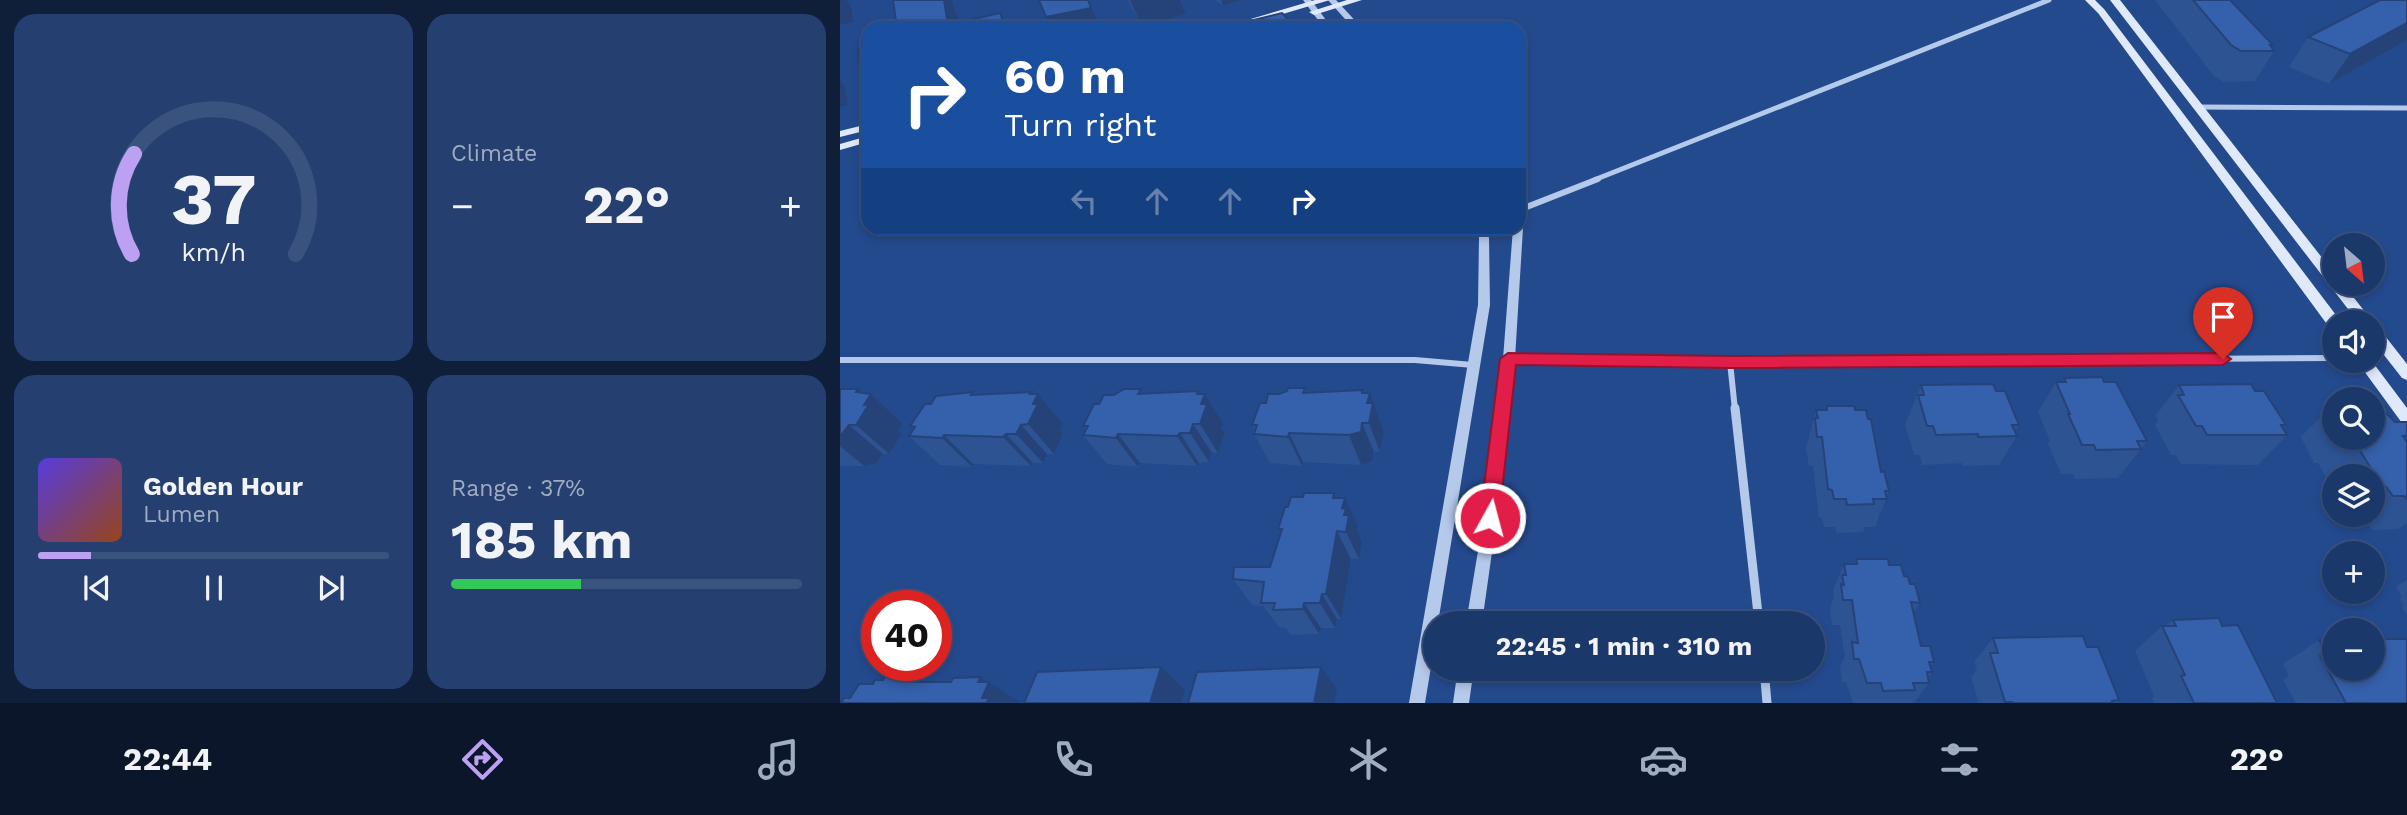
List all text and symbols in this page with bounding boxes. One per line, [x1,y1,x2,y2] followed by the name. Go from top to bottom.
[1004,47,1126,105] text: 60 m
[889,49,980,140] icon: right
[1004,106,1156,144] text: Turn right
[451,140,537,167] text: Climate
[171,156,256,242] text: 37
[583,175,670,236] text: 22°
[1065,182,1103,220] icon: left
[1138,182,1176,220] icon: ahead
[1211,182,1249,220] icon: ahead
[1284,182,1322,220] icon: right
[451,184,474,228] text: −
[779,184,802,228] text: +
[2322,233,2385,296] north arrow
[2322,233,2385,681] map controls
[181,237,246,266] text: km/h
[2193,287,2253,359] pin
[2204,298,2242,336] icon: arrive
[2322,310,2385,373] button: sound
[2322,387,2385,450] button: search
[2322,464,2385,527] button: layers
[143,471,303,501] text: Golden Hour
[451,475,585,502] text: Range · 37%
[1453,481,1527,555] position arrow
[143,501,220,528] text: Lumen
[451,510,632,571] text: 185 km
[2322,541,2385,604] button: +
[78,569,116,607] icon: previous
[195,569,233,607] icon: pause
[312,569,350,607] icon: next
[861,590,952,681] speed limit sign: 40
[2322,618,2385,681] button: −
[1496,631,1752,661] text: 22:45 · 1 min · 310 m
[458,735,507,784] icon: directions
[754,735,803,784] icon: music
[1049,735,1098,784] icon: phone
[1344,735,1393,784] icon: climate
[1639,735,1688,784] icon: car
[1935,735,1984,784] icon: filters
[123,740,212,778] text: 22:44
[2230,740,2284,778] text: 22°

